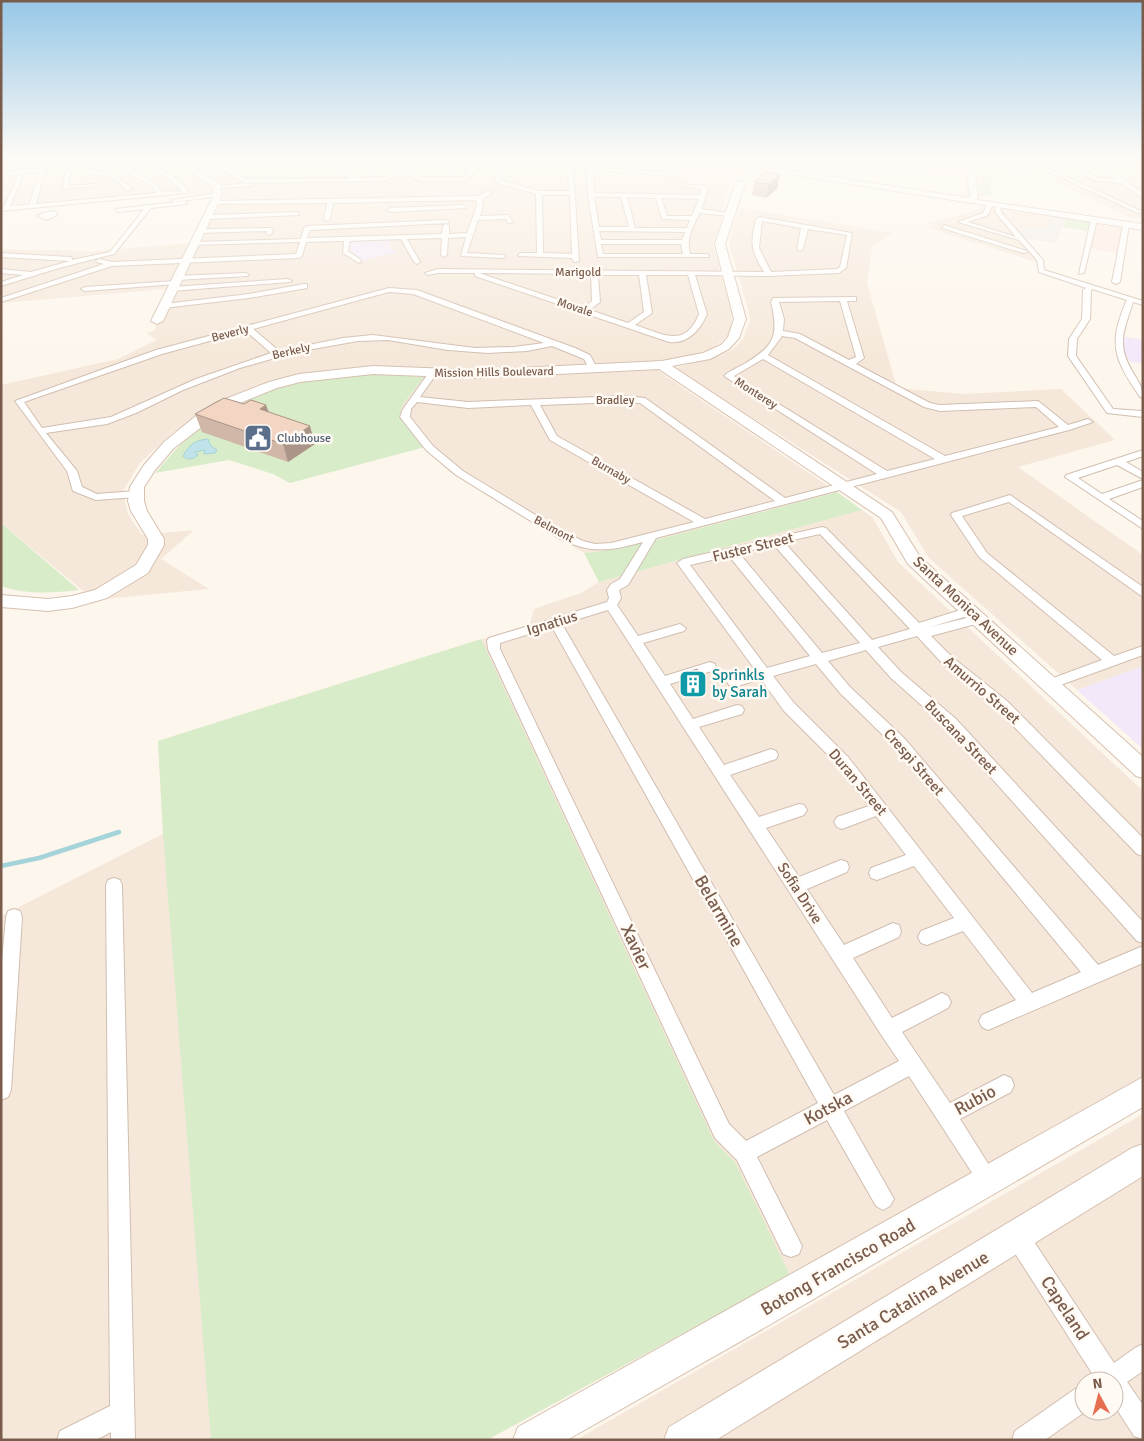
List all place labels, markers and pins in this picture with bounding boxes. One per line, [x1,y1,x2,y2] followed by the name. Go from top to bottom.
[243,423,273,453] public building icon: Clubhouse
[277,431,331,446] place label: Clubhouse
[712,666,767,701] place label: Sprinkls by Sarah
[678,669,708,699] building icon: Sprinkls by Sarah

